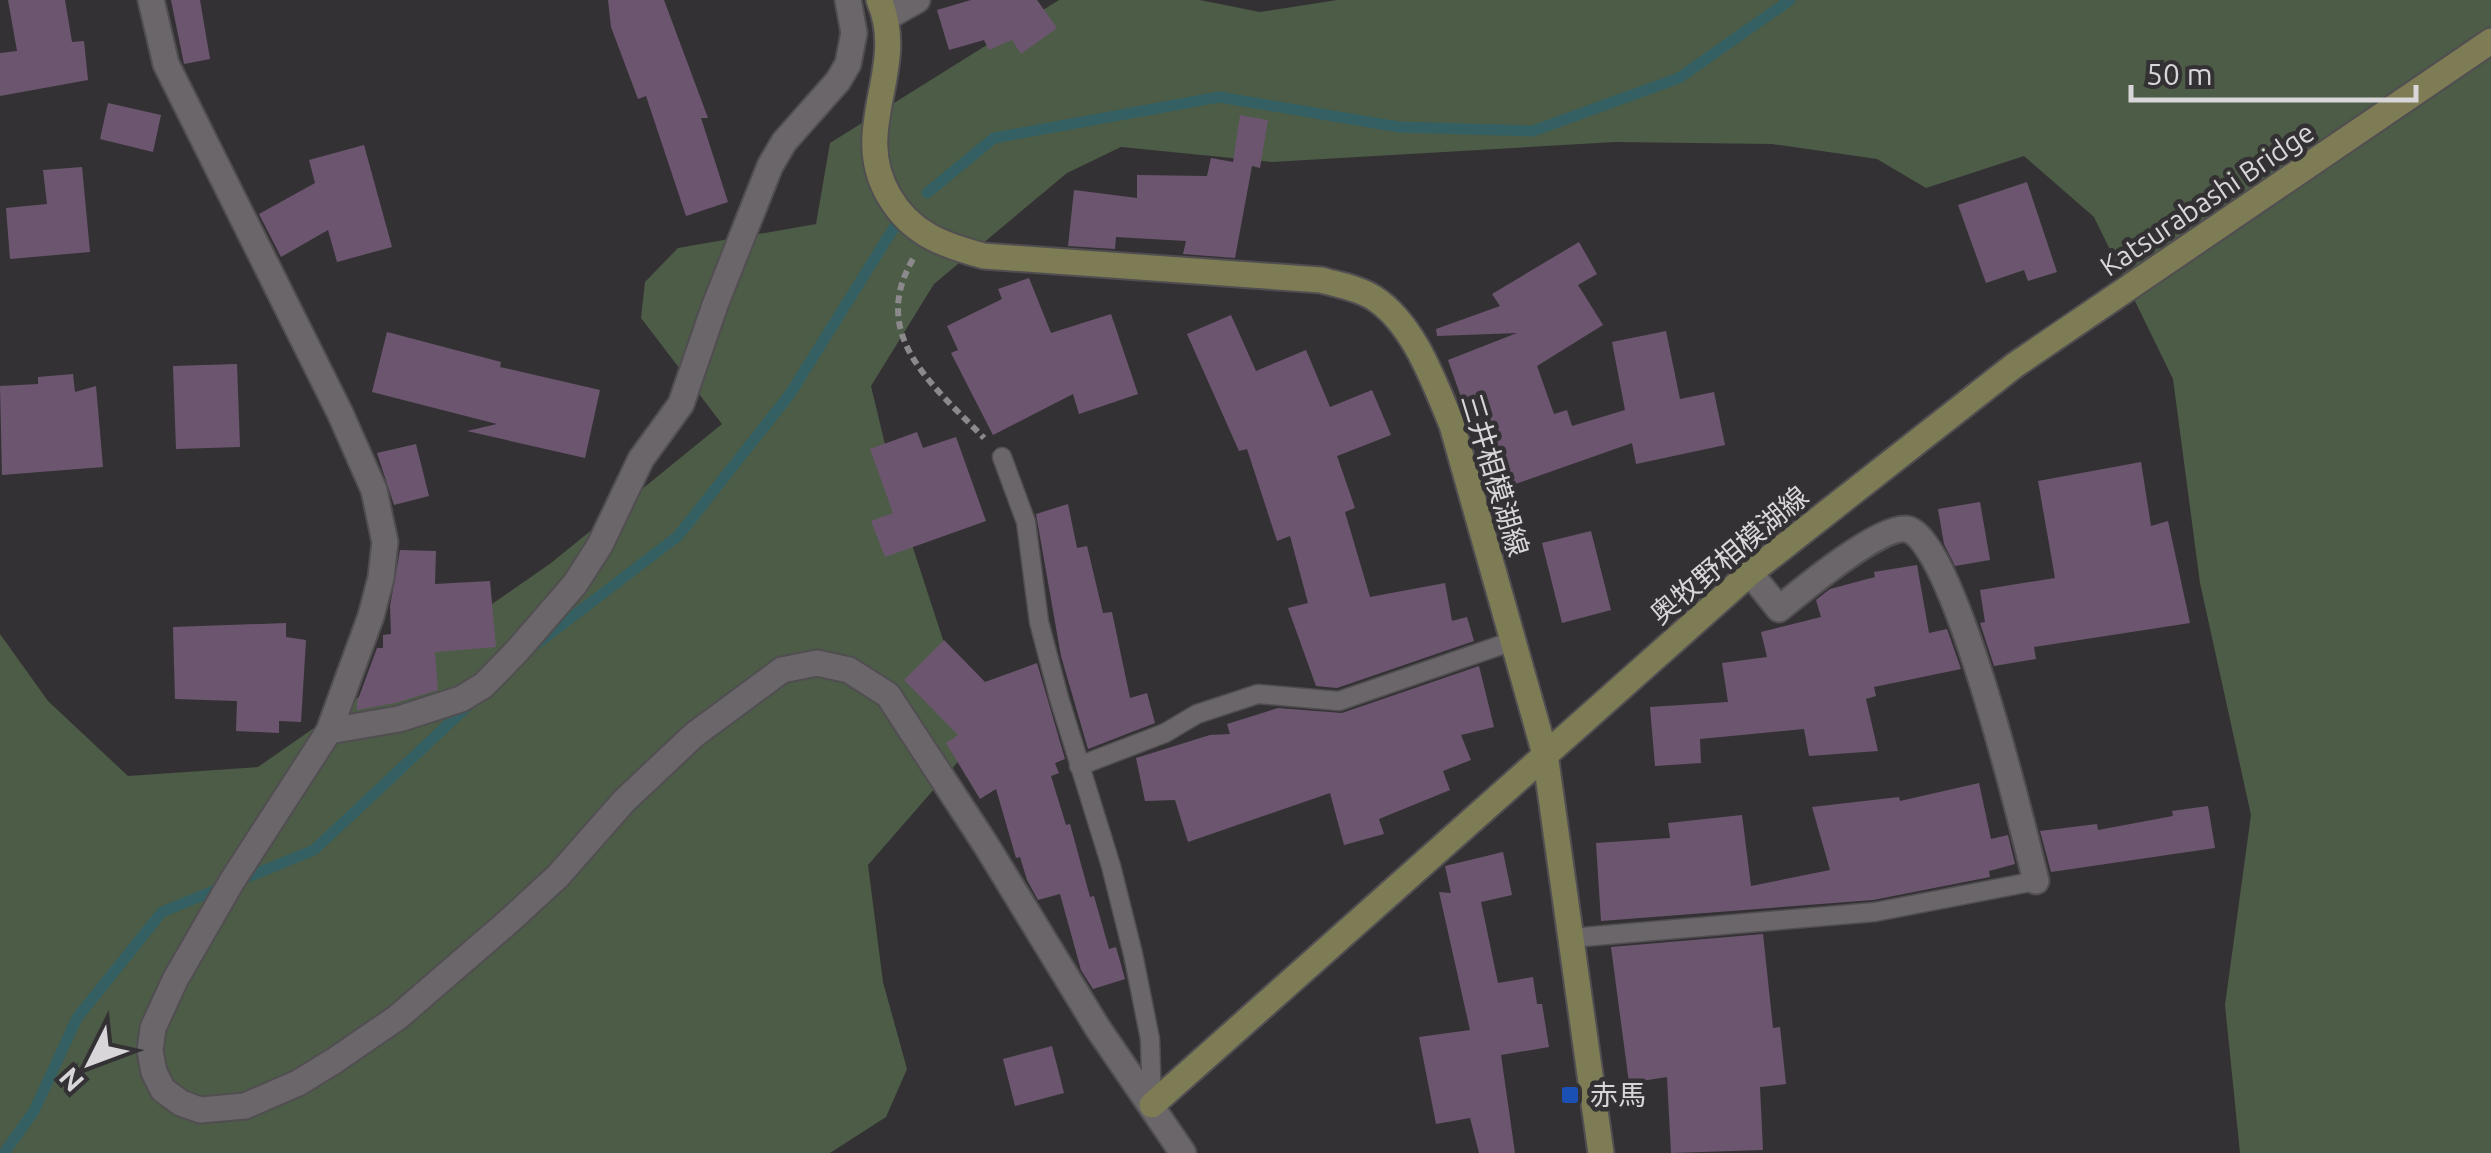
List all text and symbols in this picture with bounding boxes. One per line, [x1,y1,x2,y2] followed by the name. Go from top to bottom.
[2131,40,2416,102] scale bar
[2146,57,2213,91] text: 50 m
[2094,116,2319,282] street label: Katsurabashi Bridge
[1456,390,1535,560] street label: 三井相模湖線
[1644,480,1814,629] street label: 奥牧野相模湖線
[40,1013,140,1113] north arrow
[53,1062,90,1098] text: N
[1590,1079,1646,1110] place label: 赤馬
[1559,1084,1581,1106] marker: 赤馬

